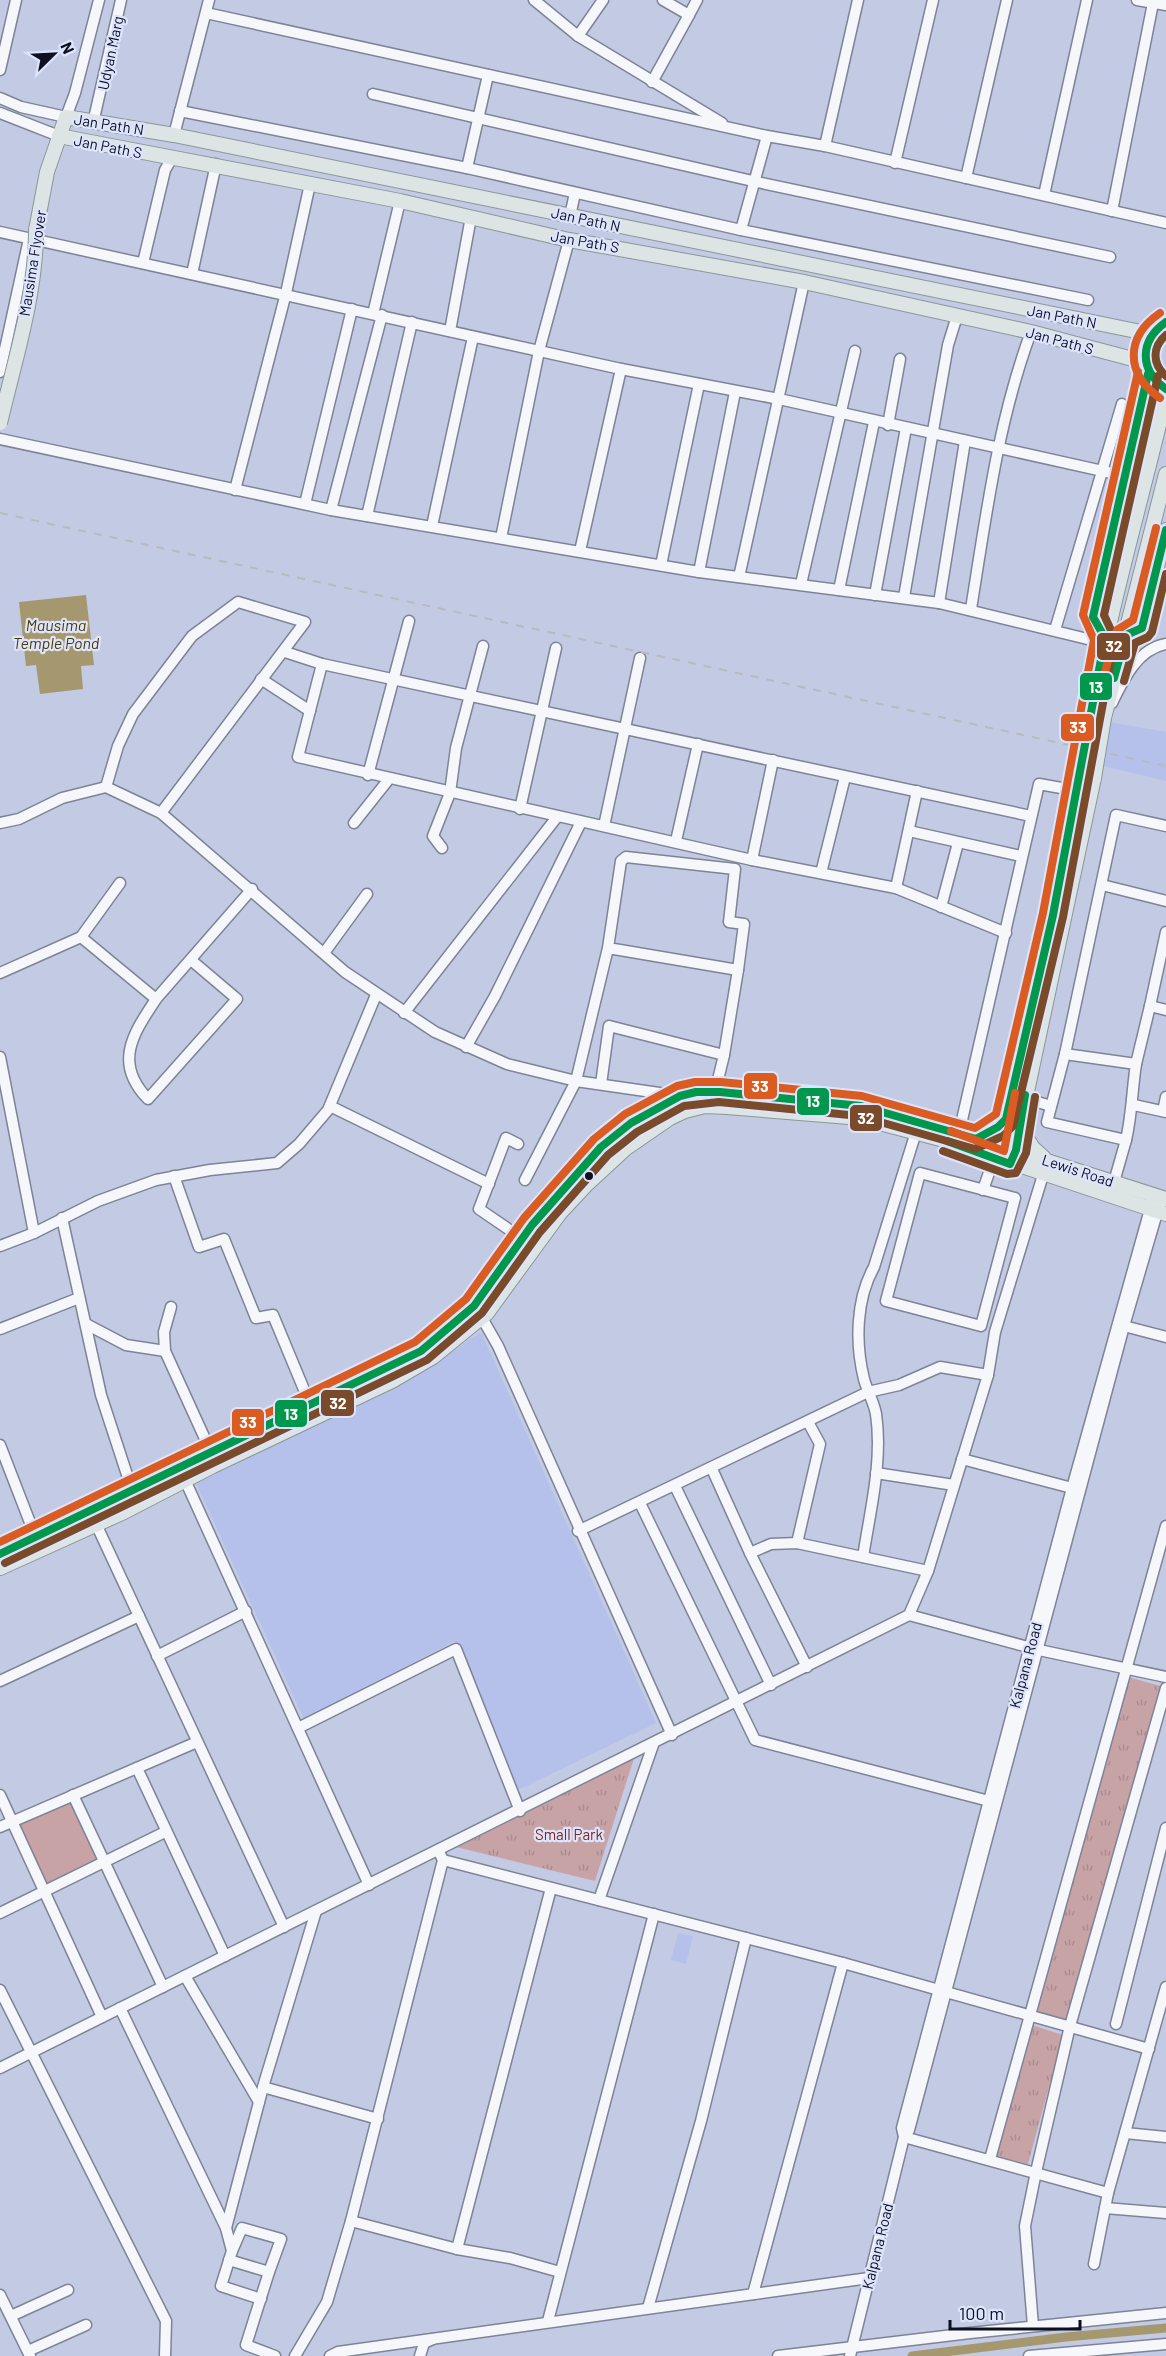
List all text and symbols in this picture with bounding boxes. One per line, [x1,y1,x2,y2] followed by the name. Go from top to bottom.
[93,14,127,92] street label: Udyan Marg
[24,24,84,84] north arrow
[57,39,79,56] text: N
[73,110,145,138] street label: Jan Path N
[72,131,144,161] street label: Jan Path S
[550,203,622,235] street label: Jan Path N
[15,208,49,317] street label: Mausima Flyover
[549,226,621,256] street label: Jan Path S
[1026,300,1098,332] street label: Jan Path N
[1024,322,1096,358] street label: Jan Path S
[13,615,100,652] water label: Mausima Temple Pond
[1096,632,1131,661] line badge: 32
[1105,636,1123,655] text: 32
[1079,672,1113,701] line badge: 13
[1089,677,1103,696] text: 13
[1060,713,1095,742] line badge: 33
[1069,717,1087,736] text: 33
[743,1072,778,1100] line badge: 33
[751,1076,769,1095] text: 33
[796,1087,830,1116] line badge: 13
[806,1091,820,1110] text: 13
[849,1104,883,1132] line badge: 32
[857,1108,875,1127] text: 32
[1040,1150,1116,1190] street label: Lewis Road
[583,1170,595,1182] unlabelled marker
[320,1389,355,1417] line badge: 32
[329,1393,347,1412] text: 32
[274,1399,308,1428] line badge: 13
[284,1404,298,1423] text: 13
[231,1408,265,1437] line badge: 33
[239,1412,257,1431] text: 33
[1005,1620,1045,1710] street label: Kalpana Road
[535,1825,604,1843] park label: Small Park
[858,2201,896,2291] street label: Kalpana Road
[950,2293,1080,2331] scale bar
[959,2302,1004,2324] text: 100 m

